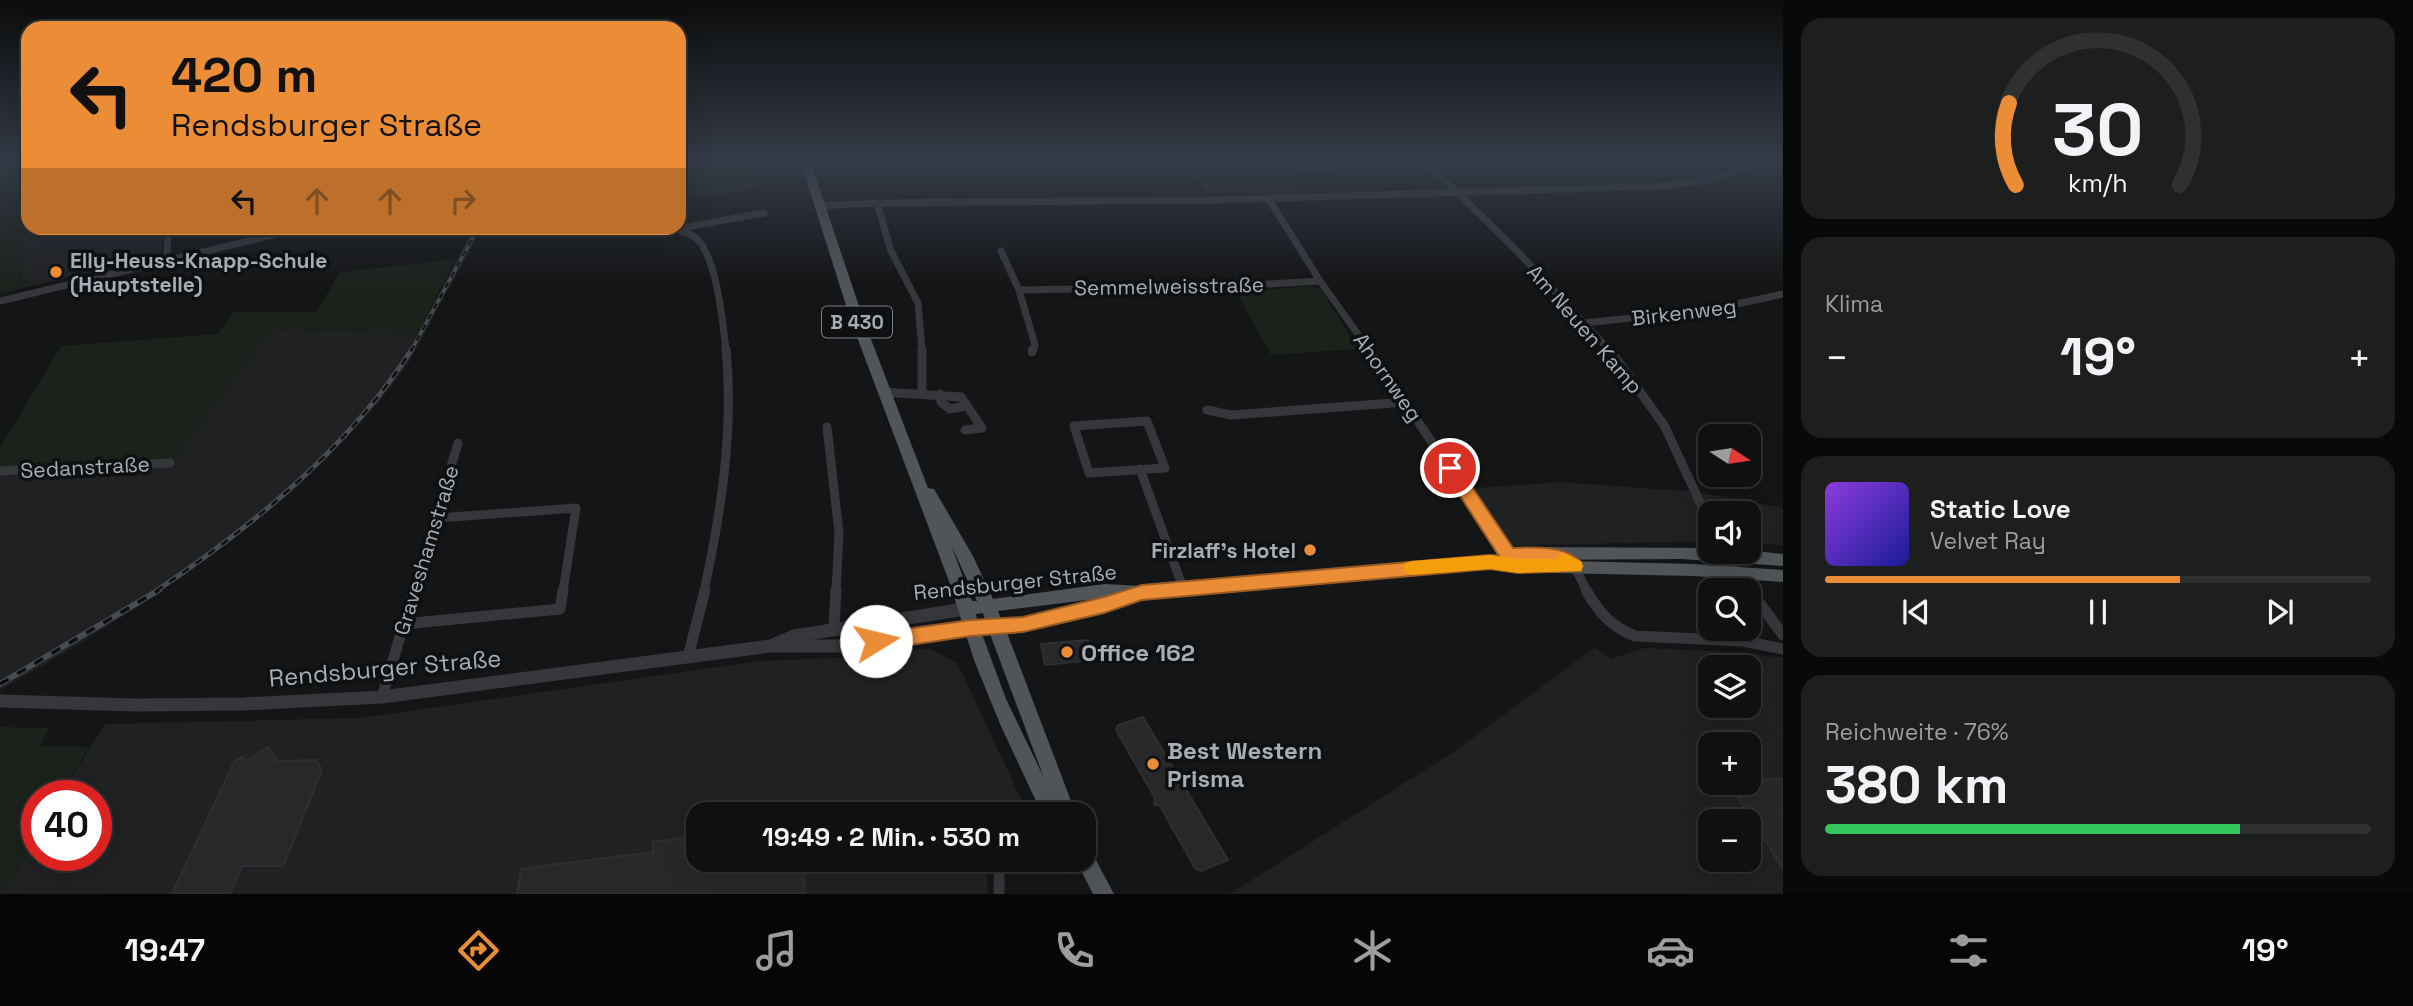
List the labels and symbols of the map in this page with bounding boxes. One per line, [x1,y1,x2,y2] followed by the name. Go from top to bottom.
[70,247,327,298] place label: Elly-Heuss-Knapp-Schule (Hauptstelle)
[1521,259,1649,399] street label: Am Neuen Kamp
[48,264,64,280] marker: Elly-Heuss-Knapp-Schule (Hauptstelle)
[1074,271,1264,301] street label: Semmelweisstraße
[1630,292,1738,332] street label: Birkenweg
[822,306,892,338] road number: B 430
[1348,327,1428,427] street label: Ahornweg
[1698,424,1760,486] north arrow
[1420,438,1480,498] pin
[20,450,150,484] street label: Sedanstraße
[387,462,465,638] street label: Graveshamstraße
[1151,537,1296,564] place label: Firzlaff's Hotel
[1302,542,1318,558] marker: Firzlaff's Hotel
[912,558,1118,606] street label: Rendsburger Straße
[839,604,913,678] position arrow
[1081,637,1195,668] place label: Office 162
[267,642,503,694] street label: Rendsburger Straße
[1059,644,1075,660] marker: Office 162
[1167,735,1322,794] place label: Best Western Prisma
[1145,756,1161,772] marker: Best Western Prisma
[21,780,112,871] speed limit sign: 40

